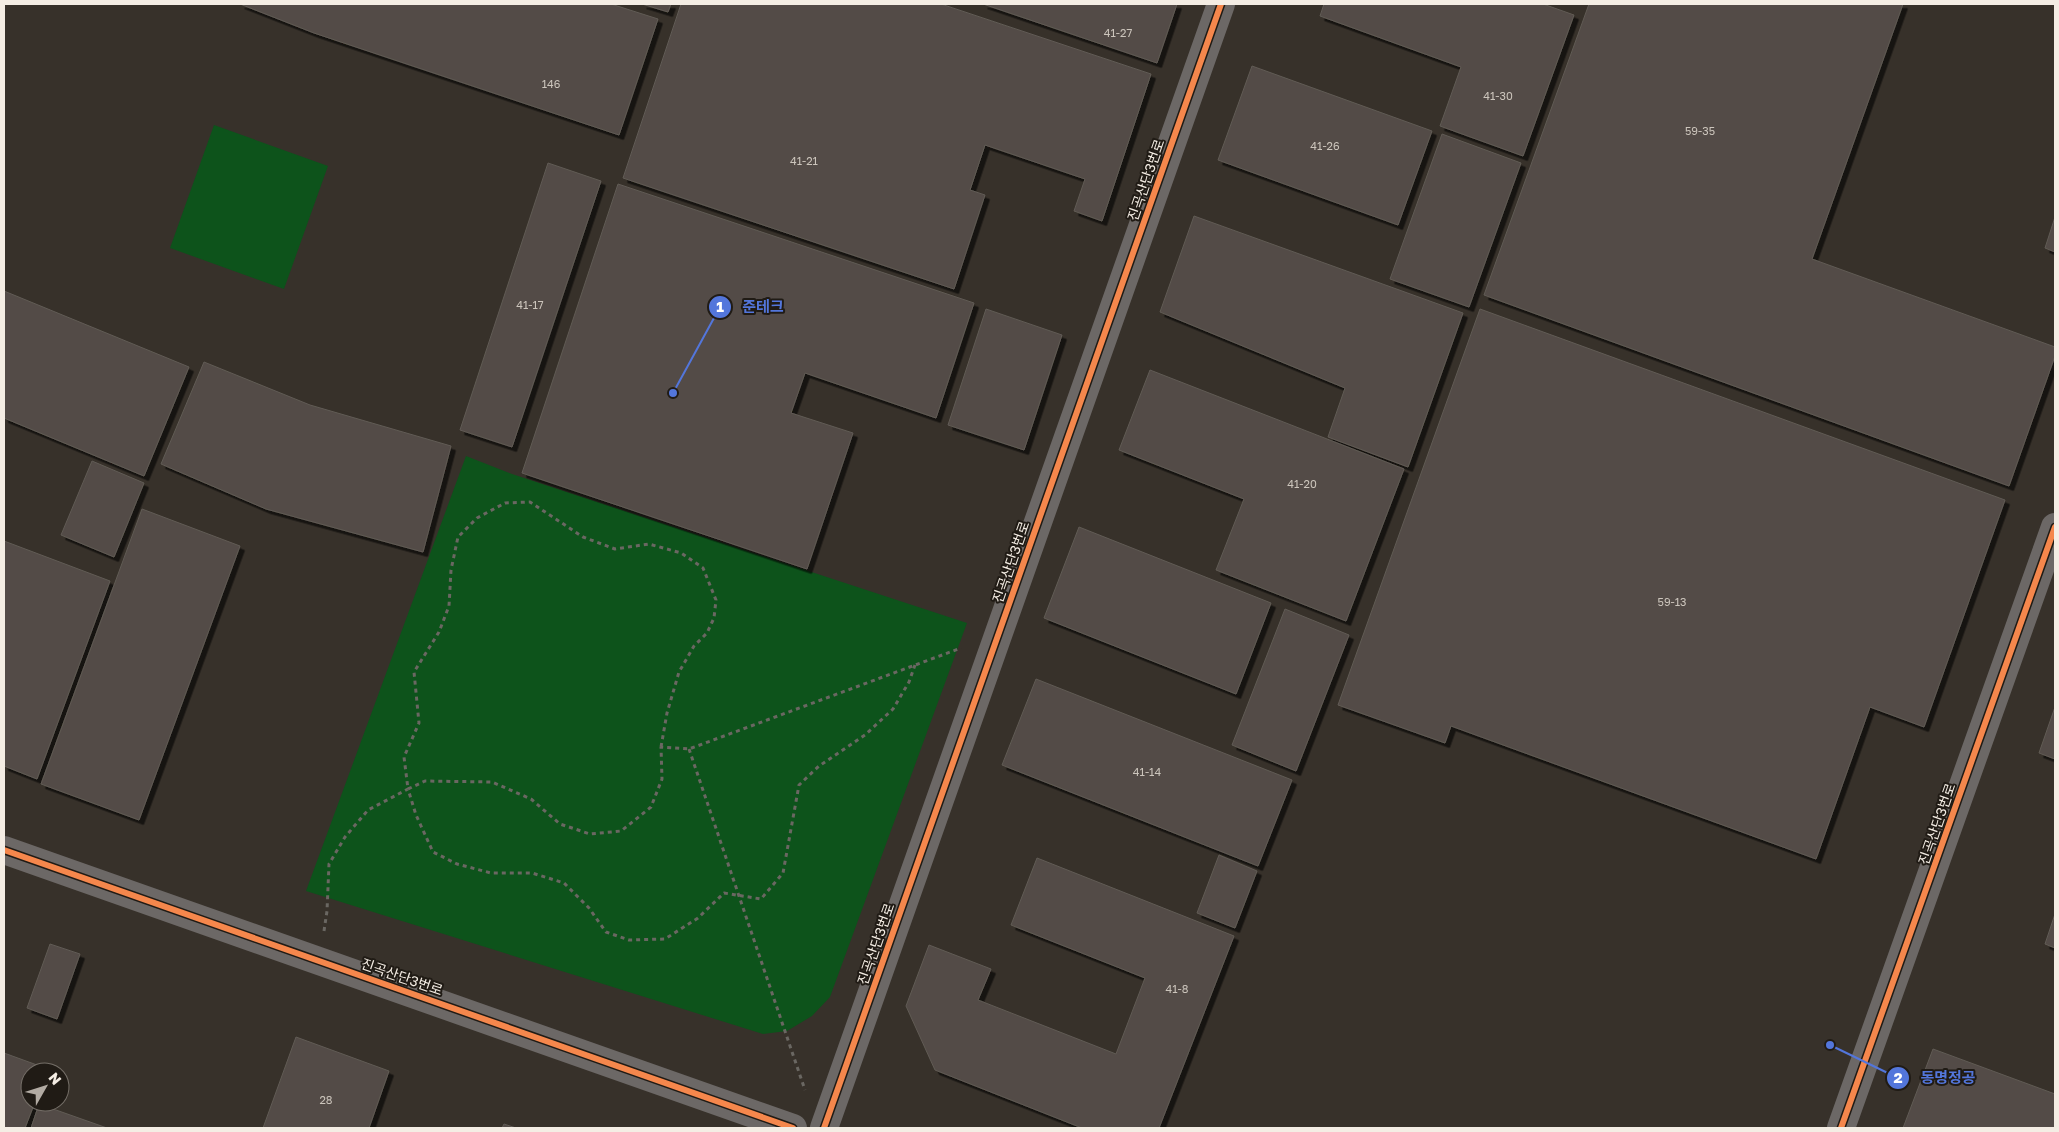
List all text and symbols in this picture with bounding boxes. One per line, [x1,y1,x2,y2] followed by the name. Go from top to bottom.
[1104,26,1132,39] house number: 41-27
[542,77,561,90] house number: 146
[1483,89,1513,102] house number: 41-30
[1685,124,1715,137] house number: 59-35
[1124,137,1168,223] street label: 진곡산단3번로
[1310,139,1340,152] house number: 41-26
[790,154,818,167] house number: 41-21
[708,292,794,322] callout: 준테크
[716,297,724,315] text: 1
[742,297,784,315] text: 준테크
[516,298,544,311] house number: 41-17
[1287,477,1317,490] house number: 41-20
[989,519,1033,605] street label: 진곡산단3번로
[1658,595,1687,608] house number: 59-13
[1133,765,1161,778] house number: 41-14
[1915,781,1959,867] street label: 진곡산단3번로
[854,901,898,987] street label: 진곡산단3번로
[359,955,445,999] street label: 진곡산단3번로
[1166,982,1189,995] house number: 41-8
[20,1062,70,1112] north arrow
[1885,1063,1985,1093] callout: 동명정공
[1893,1068,1903,1086] text: 2
[1920,1068,1976,1086] text: 동명정공
[46,1069,65,1088] text: N
[319,1093,333,1106] house number: 28

